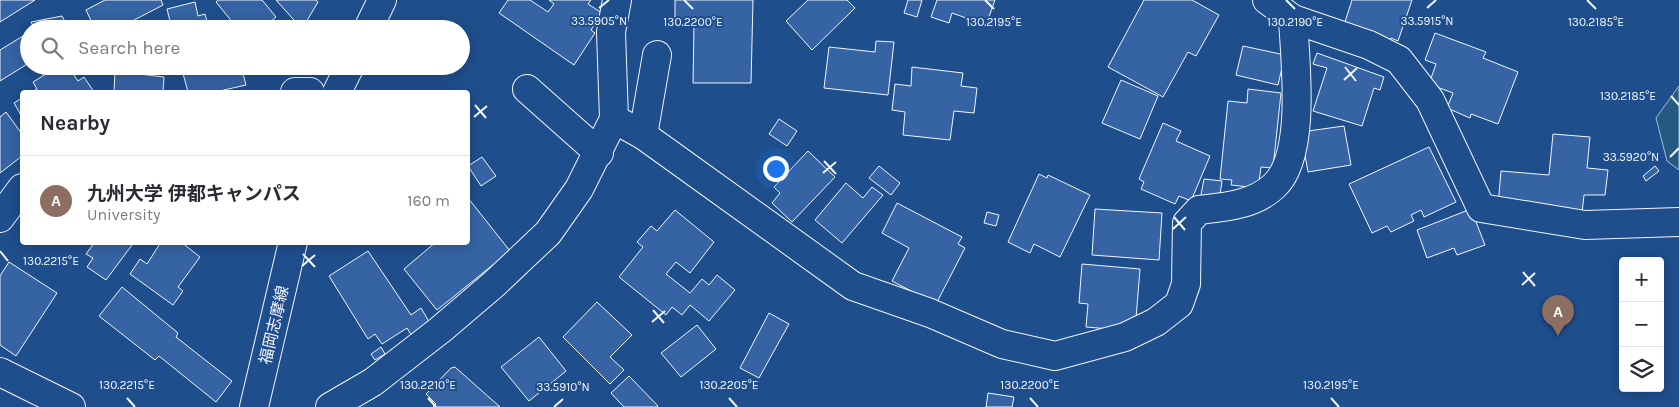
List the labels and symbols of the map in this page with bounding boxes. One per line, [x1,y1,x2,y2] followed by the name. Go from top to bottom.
[571,14,627,28] text: 33.5905°N
[1400,14,1454,28] text: 33.5915°N
[663,15,723,29] text: 130.2200°E
[966,15,1022,29] text: 130.2195°E
[1267,15,1323,29] text: 130.2190°E
[1568,15,1624,29] text: 130.2185°E
[1600,89,1656,103] text: 130.2185°E
[1603,150,1659,164] text: 33.5920°N
[763,156,789,182] your location
[23,254,79,268] text: 130.2215°E
[256,284,292,366] street label: 福岡志摩線
[1542,295,1574,336] pin: A
[99,378,155,392] text: 130.2215°E
[400,378,456,392] text: 130.2210°E
[700,378,758,392] text: 130.2205°E
[1000,378,1060,392] text: 130.2200°E
[1303,378,1359,392] text: 130.2195°E
[536,380,590,394] text: 33.5910°N

